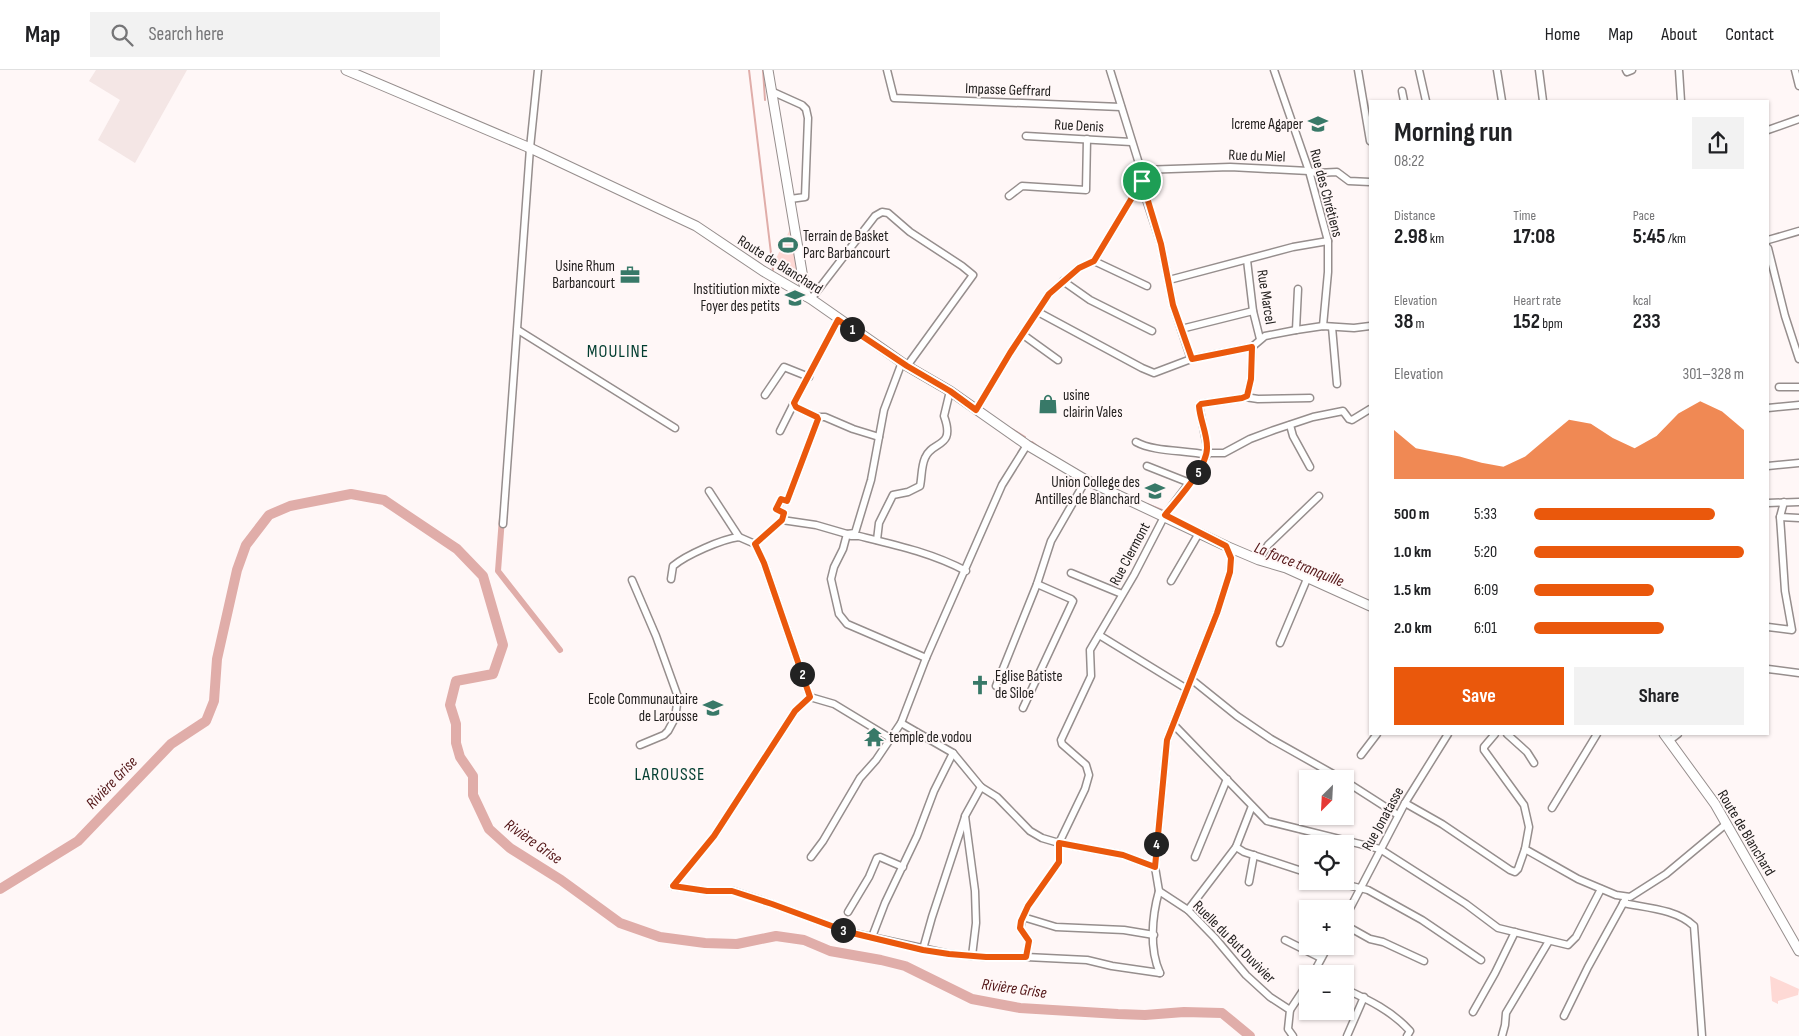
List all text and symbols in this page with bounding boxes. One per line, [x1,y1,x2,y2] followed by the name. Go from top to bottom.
[90,12,440,57] search box
[25,20,60,49] text: Map
[108,21,136,49] icon: search
[148,23,224,46] text: Search here
[1545,24,1580,45] text: Home
[1608,24,1633,45] text: Map
[1661,24,1697,45] text: About
[1725,24,1774,45] text: Contact
[965,79,1051,101] street label: Impasse Geffrard
[1307,113,1329,135] school or university icon: Icreme Agaper
[1054,115,1104,137] street label: Rue Denis
[1231,115,1304,134] place label: Icreme Agaper
[1394,116,1513,149] text: Morning run
[1692,117,1744,169] button: share
[1228,146,1286,166] street label: Rue du Miel
[1305,147,1347,239] street label: Rue des Chrétiens
[1394,152,1424,171] text: 08:22
[1121,160,1163,202] pin
[1128,167,1156,195] icon: arrive
[1394,207,1435,224] text: Distance
[1513,207,1536,224] text: Time
[1633,207,1655,224] text: Pace
[1394,224,1428,249] text: 2.98
[1513,224,1555,249] text: 17:08
[1633,224,1666,249] text: 5:45
[803,227,890,263] place label: Terrain de Basket Parc Barbancourt
[1428,230,1444,247] text: km
[1666,230,1686,247] text: /km
[734,231,826,299] street label: Route de Blanchard
[777,234,799,256] sports icon: Terrain de Basket Parc Barbancourt
[552,257,615,293] place label: Usine Rhum Barbancourt
[619,264,641,286] office icon: Usine Rhum Barbancourt
[1252,268,1280,326] street label: Rue Marcel
[693,280,780,316] place label: Institiution mixte Foyer des petits
[784,287,806,309] school or university icon: Institiution mixte Foyer des petits
[1394,292,1437,309] text: Elevation
[1513,292,1561,309] text: Heart rate
[1633,292,1651,309] text: kcal
[1394,309,1413,334] text: 38
[1513,309,1540,334] text: 152
[1633,309,1661,334] text: 233
[1413,315,1425,332] text: m
[1540,315,1563,332] text: bpm
[840,316,864,342] pin: 1
[850,321,855,338] text: 1
[587,341,649,362] district label: MOULINE
[1394,365,1443,384] text: Elevation
[1683,365,1744,384] text: 301–328 m
[1063,386,1123,422] place label: usine clairin Vales
[1037,393,1059,415] shop icon: usine clairin Vales
[1186,460,1210,484] pin: 5
[1195,464,1202,481] text: 5
[1034,473,1140,509] place label: Union College des Antilles de Blanchard
[1144,480,1166,502] school or university icon: Union College des Antilles de Blanchard
[1394,505,1429,524] text: 500 m
[1474,505,1497,524] text: 5:33
[1105,519,1155,589] street label: Rue Clermont
[1251,538,1347,592] water label: La force tranquille
[1394,543,1431,562] text: 1.0 km
[1474,543,1497,562] text: 5:20
[1394,581,1431,600] text: 1.5 km
[1474,581,1498,600] text: 6:09
[1394,619,1432,638] text: 2.0 km
[1474,619,1497,638] text: 6:01
[790,662,814,686] pin: 2
[799,666,806,683] text: 2
[995,667,1063,703] place label: Eglise Batiste de Siloe
[1394,667,1564,725] button: Save
[1574,667,1744,725] button: Share
[969,674,991,696] church icon: Eglise Batiste de Siloe
[588,690,698,726] place label: Ecole Communautaire de Larousse
[702,697,724,719] school or university icon: Ecole Communautaire de Larousse
[863,726,885,748] temple icon: temple de vodou
[889,728,972,747] place label: temple de vodou
[82,753,142,813] water label: Rivière Grise
[634,764,706,785] district label: LAROUSSE
[1299,770,1354,825] north arrow
[1299,770,1354,1020] map controls
[1358,784,1408,854] street label: Rue Jonatasse
[1713,787,1779,879] street label: Route de Blanchard
[501,815,565,869] water label: Rivière Grise
[1144,832,1168,856] pin: 4
[1299,835,1354,890] button: locate
[1153,836,1160,853] text: 4
[1189,897,1280,988] street label: Ruelle du But Duvivier
[1299,900,1354,955] button: +
[830,918,856,942] pin: 3
[840,922,847,939] text: 3
[1299,965,1354,1020] button: −
[980,975,1048,1003] water label: Rivière Grise

